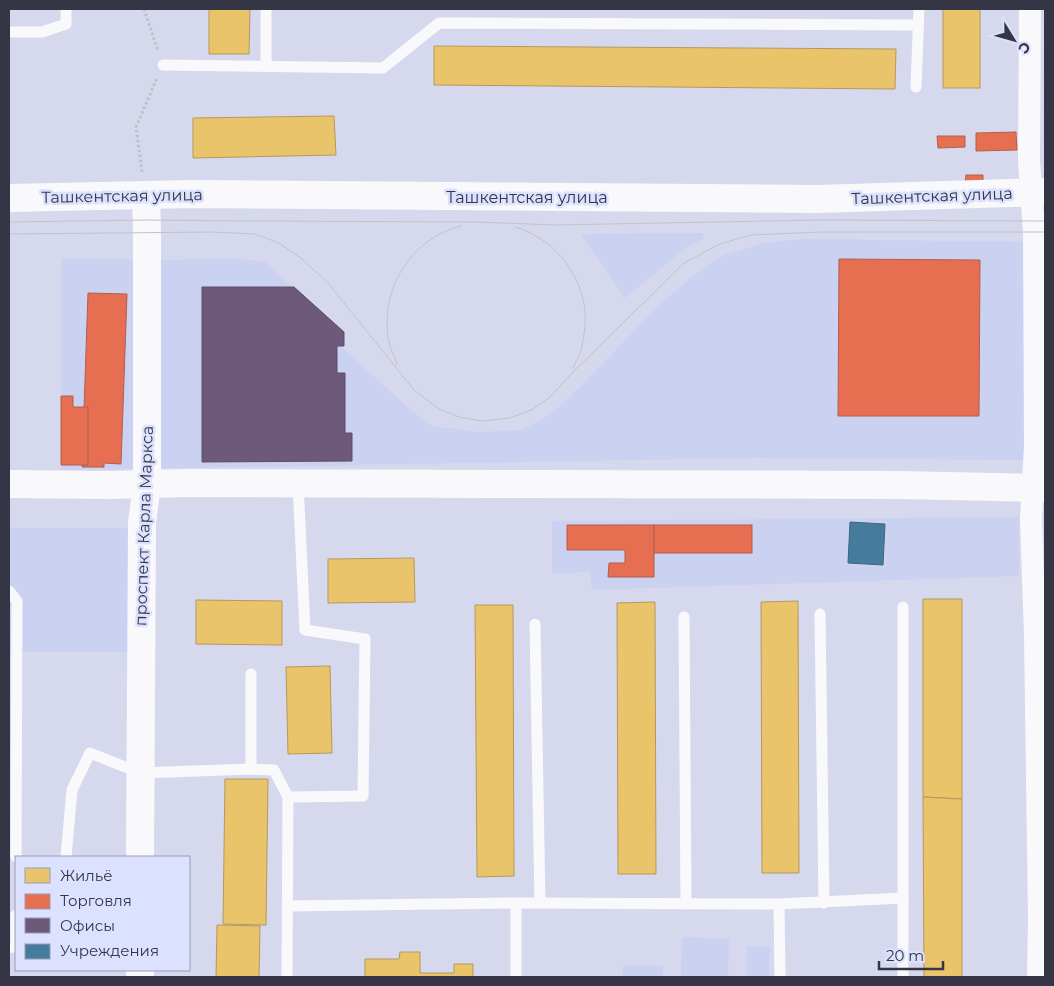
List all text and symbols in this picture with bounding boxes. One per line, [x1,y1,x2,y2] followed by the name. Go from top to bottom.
[989,15,1039,65] north arrow
[1014,38,1035,57] text: С
[851,184,1013,208] street label: Ташкентская улица
[41,185,203,207] street label: Ташкентская улица
[446,188,608,207] street label: Ташкентская улица
[131,426,157,626] street label: проспект Карла Маркса
[15,856,190,971] legend
[60,866,113,885] text: Жильё
[60,891,132,910] text: Торговля
[60,916,115,935] text: Офисы
[879,938,943,970] scale bar
[60,941,159,960] text: Учреждения
[886,946,924,965] text: 20 m

